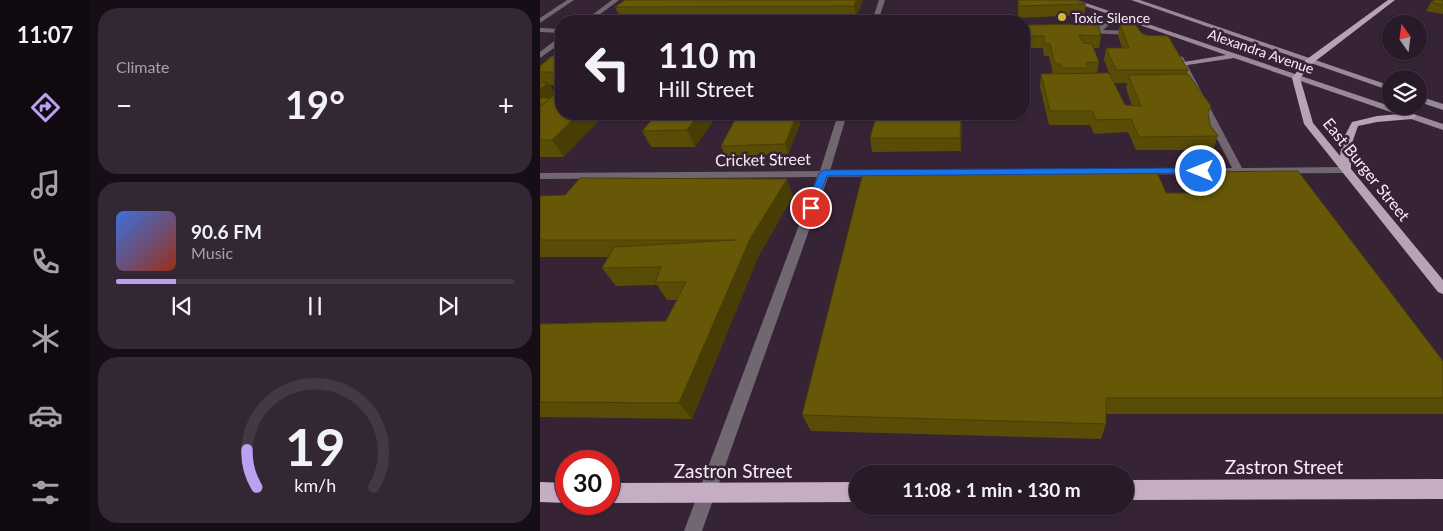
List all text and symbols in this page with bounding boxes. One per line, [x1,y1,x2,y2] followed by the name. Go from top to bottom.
[1072,9,1150,26] place label: Toxic Silence
[1056,11,1068,23] marker: Toxic Silence
[1382,15,1428,60] north arrow
[1382,15,1427,115] map controls
[17,21,73,48] text: 11:07
[1206,25,1316,77] street label: Alexandra Avenue
[658,33,757,75] text: 110 m
[575,35,640,100] icon: left
[116,57,169,76] text: Climate
[1382,70,1427,115] button: layers
[658,75,754,102] text: Hill Street
[285,81,345,127] text: 19°
[116,88,132,122] text: −
[498,88,514,122] text: +
[28,90,63,125] icon: directions
[1320,114,1414,225] street label: East Burger Street
[1174,144,1226,196] position arrow
[715,149,811,169] street label: Cricket Street
[28,167,63,202] icon: music
[790,187,832,229] pin
[797,194,825,222] icon: arrive
[191,220,262,243] text: 90.6 FM
[191,243,233,262] text: Music
[28,244,63,279] icon: phone
[168,292,196,320] icon: previous
[301,292,329,320] icon: pause
[434,292,462,320] icon: next
[28,321,63,356] icon: climate
[28,398,63,433] icon: car
[285,415,345,477] text: 19
[555,450,620,515] speed limit sign: 30
[1225,455,1344,478] street label: Zastron Street
[674,459,793,482] street label: Zastron Street
[294,474,336,496] text: km/h
[28,475,63,510] icon: filters
[902,478,1081,501] text: 11:08 · 1 min · 130 m

